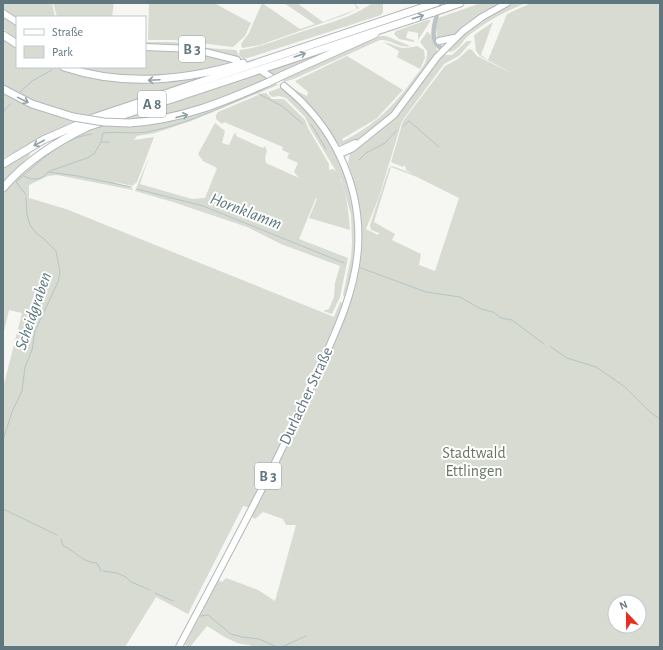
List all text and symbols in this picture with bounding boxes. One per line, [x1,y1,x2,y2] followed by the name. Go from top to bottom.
[412,13,425,20] one-way arrow
[16,16,146,68] legend
[52,26,83,38] text: Straße
[179,36,205,62] road number: B 3
[52,46,73,58] text: Park
[294,51,307,58] one-way arrow
[148,76,161,84] one-way arrow
[138,91,166,117] road number: A 8
[17,96,29,104] one-way arrow
[175,111,188,119] one-way arrow
[33,139,45,147] one-way arrow
[208,190,284,232] water label: Hornklamm
[12,270,54,352] water label: Scheidgraben
[276,345,336,447] street label: Durlacher Straße
[442,445,506,479] park label: Stadtwald Ettlingen
[255,463,281,489] road number: B 3
[607,594,647,634] north arrow
[618,599,629,612] text: N

